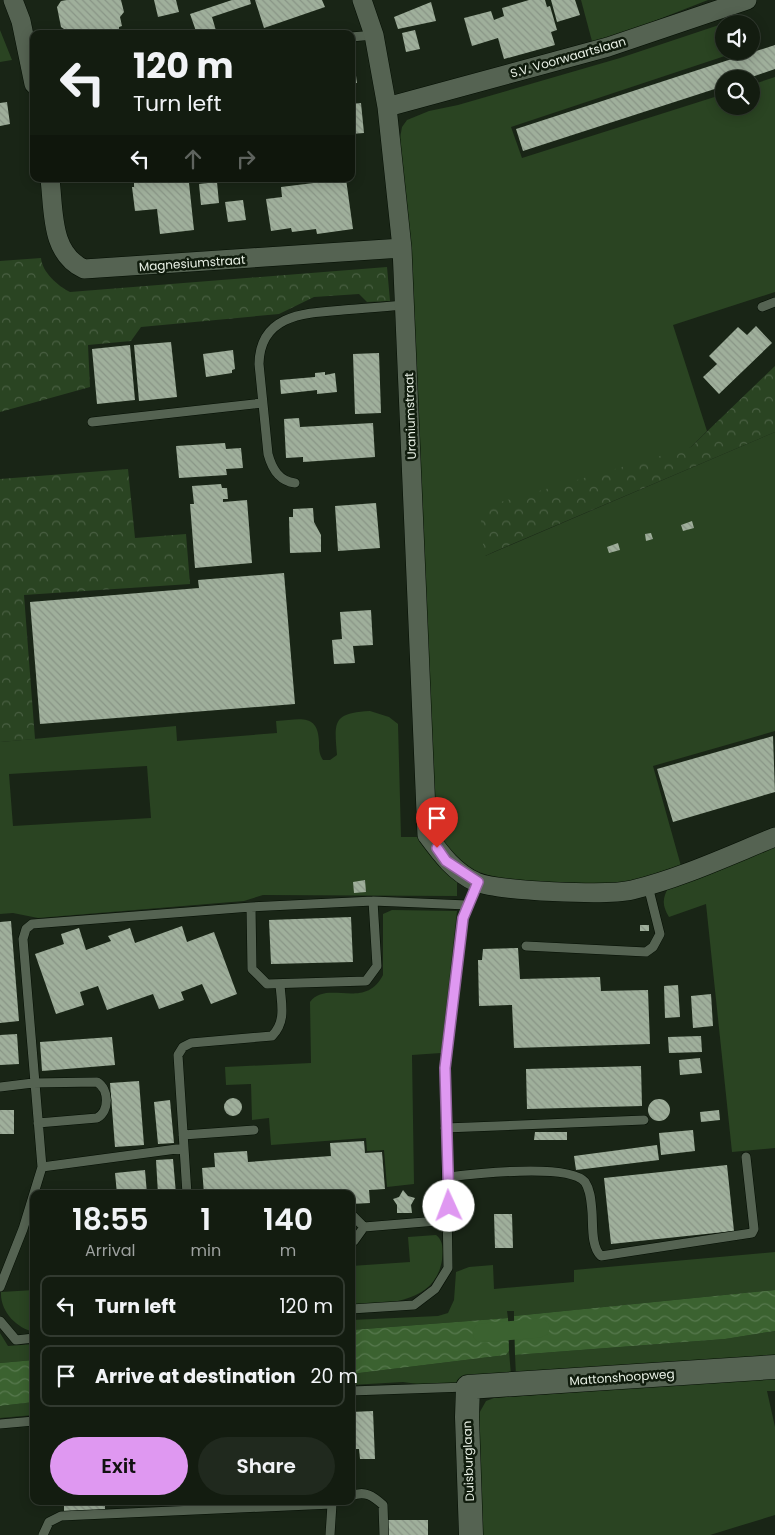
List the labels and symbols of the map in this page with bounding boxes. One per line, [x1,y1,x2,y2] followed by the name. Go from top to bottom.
[508,32,628,82] street label: S.V. Voorwaartslaan
[138,251,246,275] street label: Magnesiumstraat
[400,372,420,460] street label: Uraniumstraat
[416,797,458,848] pin
[422,1179,474,1231] position arrow
[569,1365,675,1389] street label: Mattonshoopweg
[458,1420,478,1502] street label: Duisburglaan

